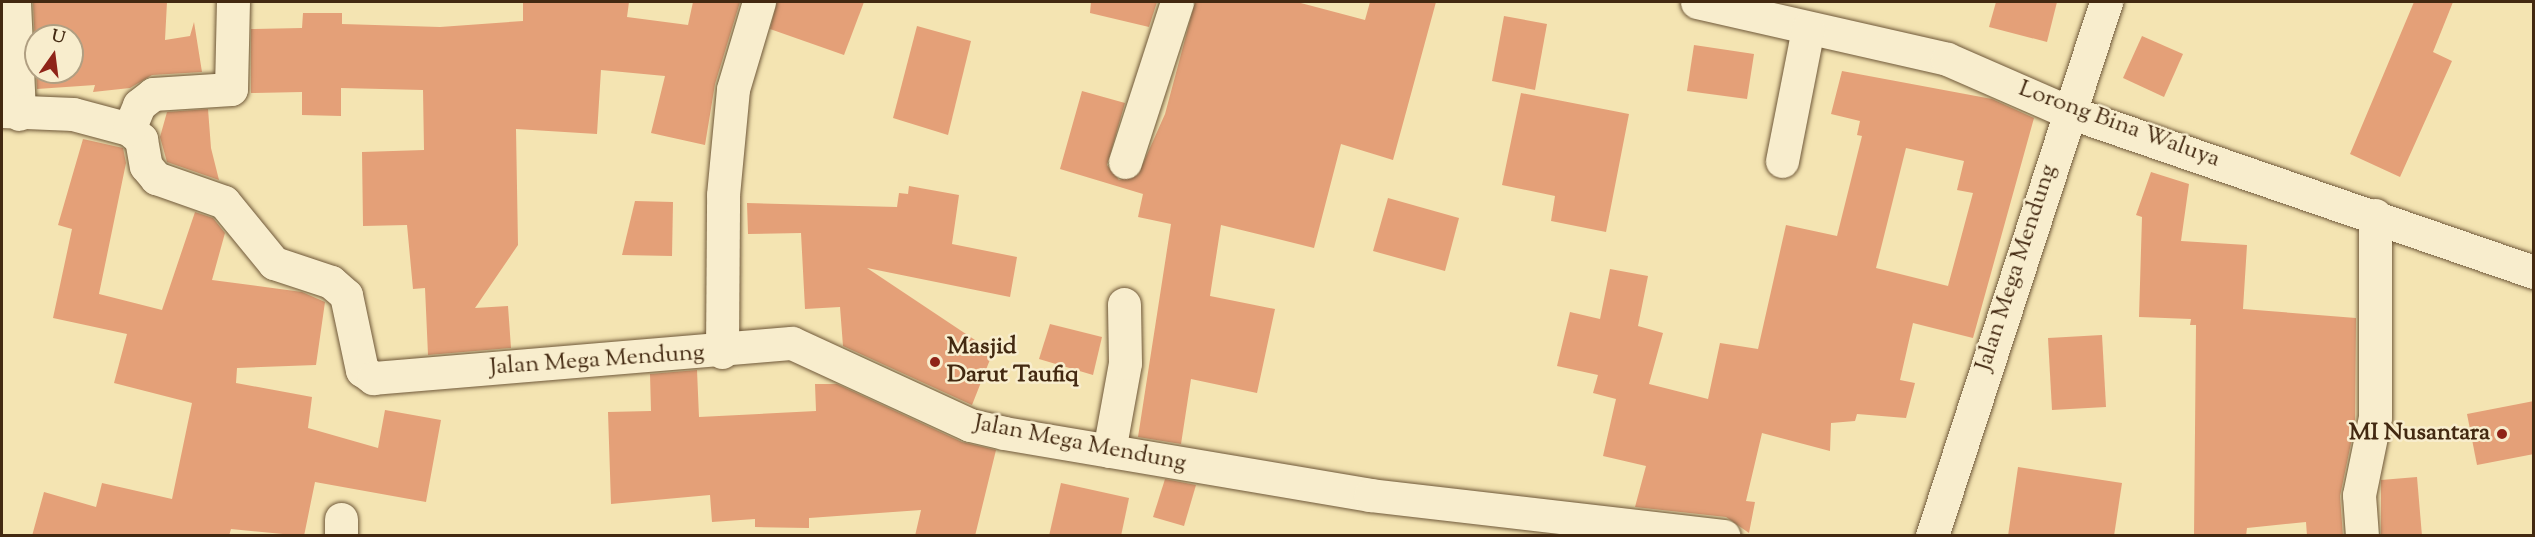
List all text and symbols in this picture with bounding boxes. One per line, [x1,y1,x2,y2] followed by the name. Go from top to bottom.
[24,24,84,84] north arrow
[49,25,67,51] text: U
[2014,75,2224,175] street label: Lorong Bina Waluya
[1970,161,2064,375] street label: Jalan Mega Mendung
[947,334,1079,390] place label: Masjid Darut Taufiq
[489,339,705,383] street label: Jalan Mega Mendung
[928,355,942,369] marker: Masjid Darut Taufiq
[971,409,1189,479] street label: Jalan Mega Mendung
[2349,420,2490,448] place label: MI Nusantara
[2495,427,2509,441] marker: MI Nusantara

